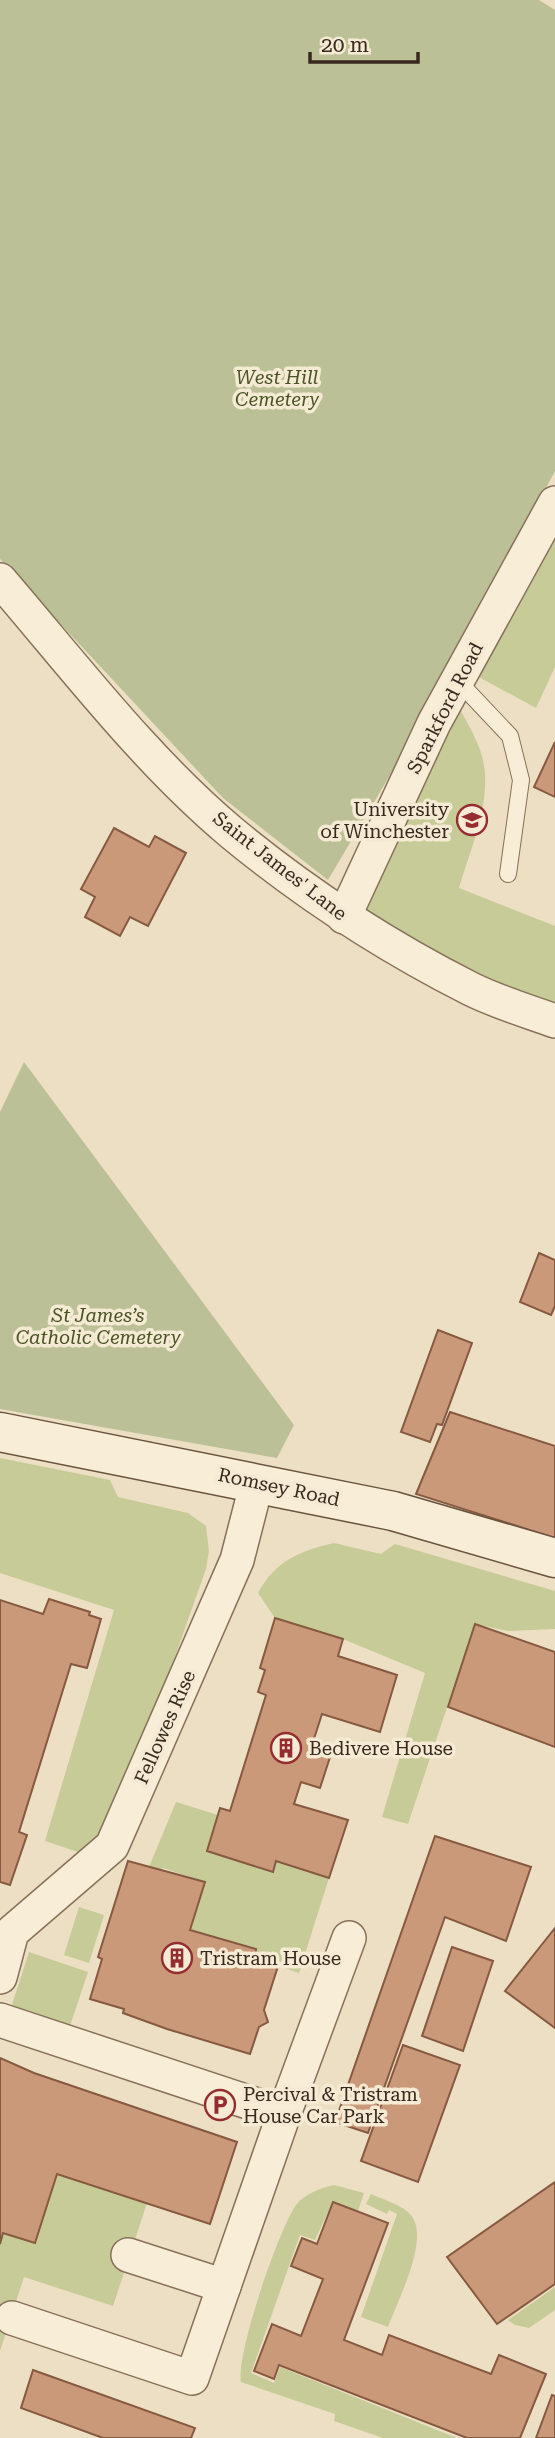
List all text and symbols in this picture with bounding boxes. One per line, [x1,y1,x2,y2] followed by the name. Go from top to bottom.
[310,21,419,65] scale bar
[321,33,369,57] text: 20 m
[235,366,319,411] park label: West Hill Cemetery
[402,638,488,778] street label: Sparkford Road
[320,798,450,843] place label: University of Winchester
[455,803,489,837] school or university icon: University of Winchester
[208,807,352,925] street label: Saint James' Lane
[16,1304,181,1349] park label: St James’s Catholic Cemetery
[216,1463,342,1511] street label: Romsey Road
[130,1667,200,1787] street label: Fellowes Rise
[269,1731,303,1765] building icon: Bedivere House
[309,1737,453,1760] place label: Bedivere House
[160,1941,194,1975] building icon: Tristram House
[200,1947,341,1970] place label: Tristram House
[243,2083,418,2128] place label: Percival & Tristram House Car Park
[203,2088,237,2122] parking icon: Percival & Tristram House Car Park

